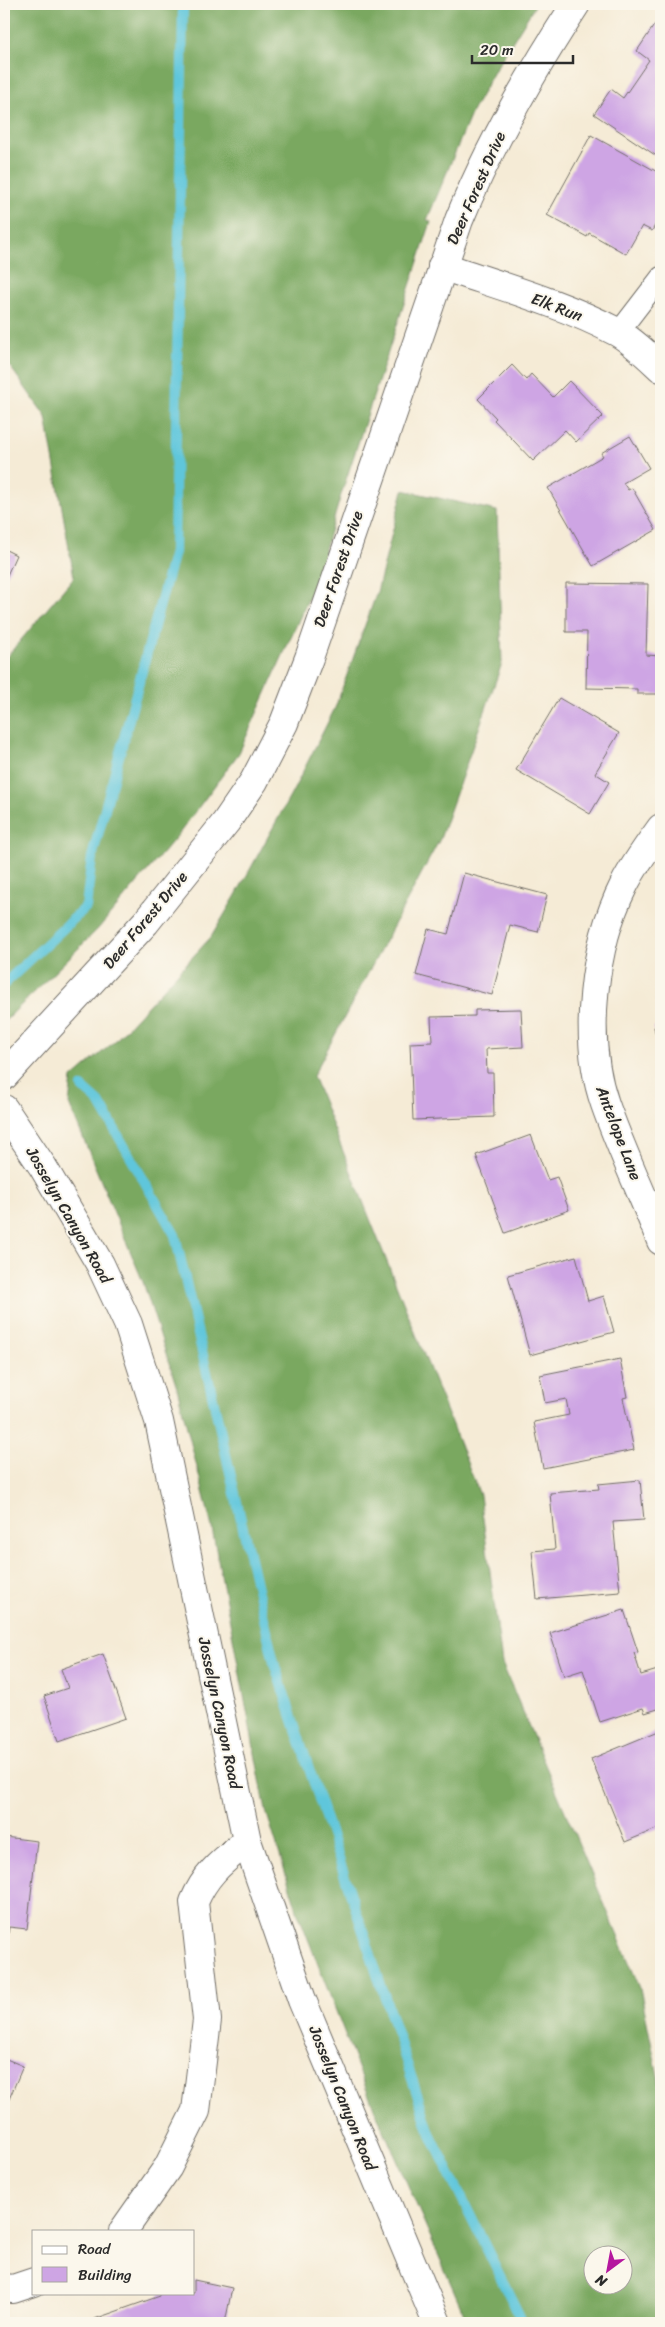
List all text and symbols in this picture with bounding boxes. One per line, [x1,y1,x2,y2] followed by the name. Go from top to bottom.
[472,32,574,64] scale bar
[480,37,514,63] text: 20 m
[438,126,514,249] street label: Deer Forest Drive
[527,284,587,330] street label: Elk Run
[304,507,372,631] street label: Deer Forest Drive
[95,864,195,976] street label: Deer Forest Drive
[587,1080,650,1185] street label: Antelope Lane
[17,1140,121,1290] street label: Josselyn Canyon Road
[190,1633,251,1793] street label: Josselyn Canyon Road
[300,2020,386,2176] street label: Josselyn Canyon Road
[32,2230,195,2294] legend
[78,2236,111,2262] text: Road
[582,2244,632,2294] north arrow
[78,2262,132,2288] text: Building
[590,2267,613,2294] text: N

